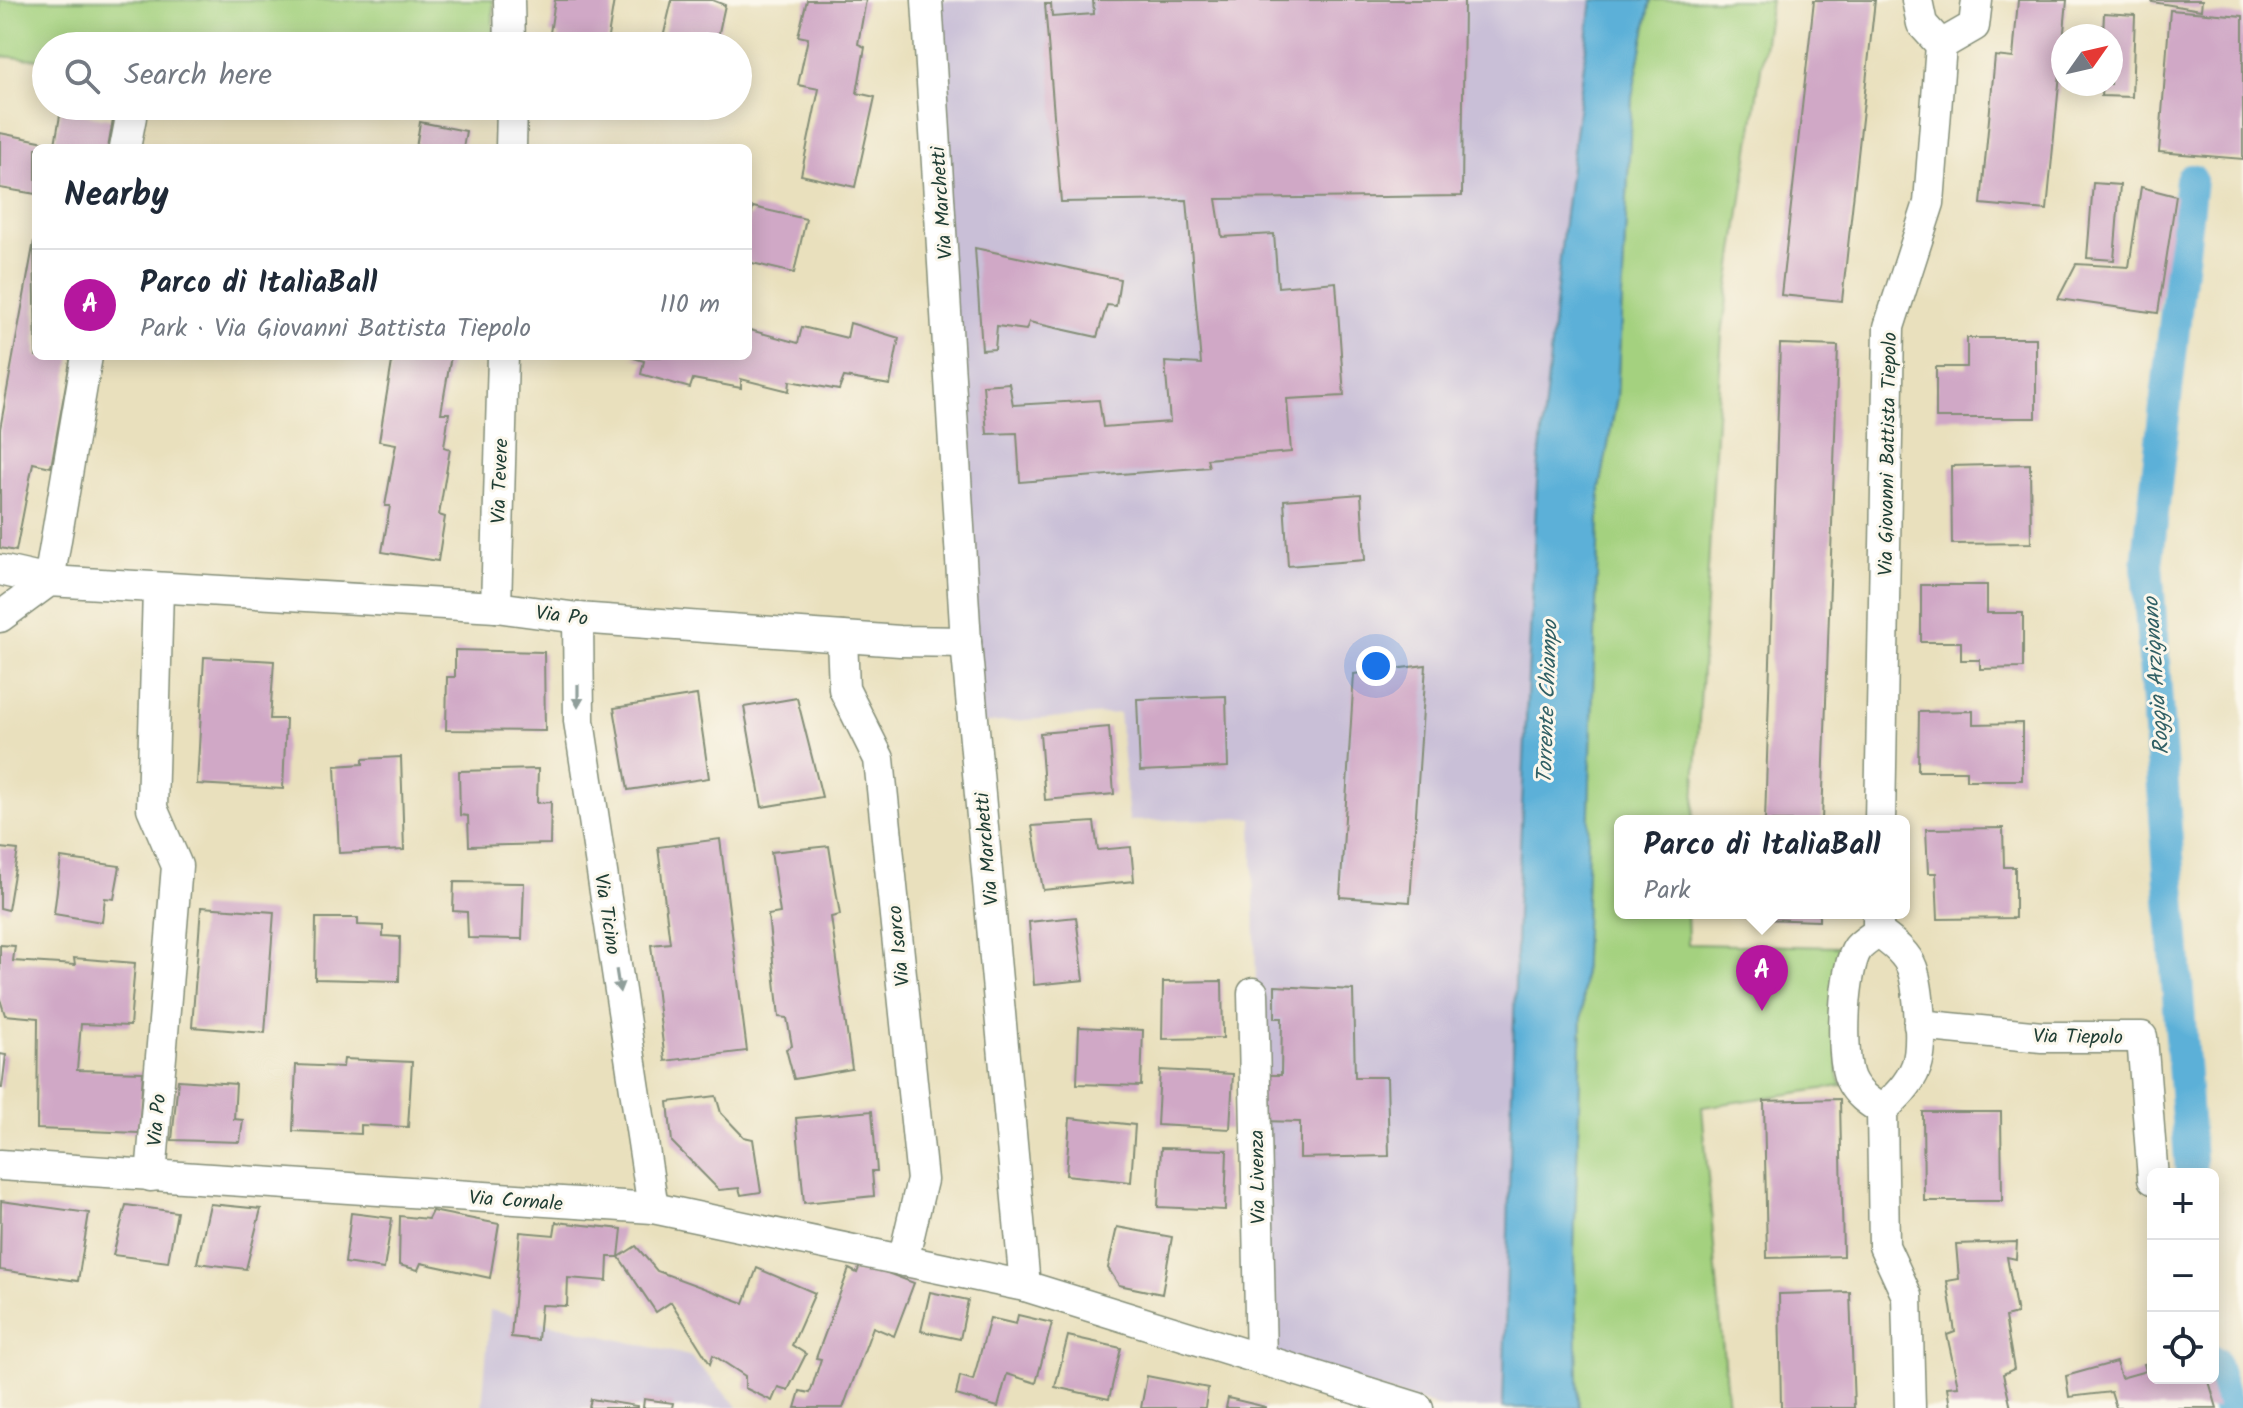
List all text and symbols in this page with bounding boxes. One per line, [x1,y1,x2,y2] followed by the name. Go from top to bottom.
[2051,24,2123,96] north arrow
[32,32,752,120] search box
[124,52,272,100] text: Search here
[60,54,104,98] icon: search
[923,144,963,261] street label: Via Marchetti
[64,169,169,223] text: Nearby
[140,260,377,308] text: Parco di ItaliaBall
[82,284,98,326] text: A
[660,284,720,326] text: 110 m
[140,308,531,350] text: Park · Via Giovanni Battista Tiepolo
[1871,332,1907,576] street label: Via Giovanni Battista Tiepolo
[484,438,518,524] street label: Via Tevere
[2134,594,2180,756] water label: Roggia Arzignano
[534,598,590,636] street label: Via Po
[1528,618,1569,784] water label: Torrente Chiampo
[1356,646,1396,686] your location
[572,684,584,709] one-way arrow
[967,790,1009,907] street label: Via Marchetti
[1614,815,1910,919] popup
[1643,822,1881,870] text: Parco di ItaliaBall
[1643,870,1691,912] text: Park
[584,871,628,957] street label: Via Ticino
[880,904,920,988] street label: Via Isarco
[1736,945,1788,1011] pin: A
[612,969,625,994] one-way arrow
[2033,1021,2123,1055] street label: Via Tiepolo
[140,1093,176,1148] street label: Via Po
[1242,1129,1276,1225] street label: Via Livenza
[2147,1168,2219,1384] map controls
[2147,1168,2219,1240] button: +
[468,1183,564,1221] street label: Via Cornale
[2147,1240,2219,1312] button: −
[2147,1312,2219,1384] button: locate

